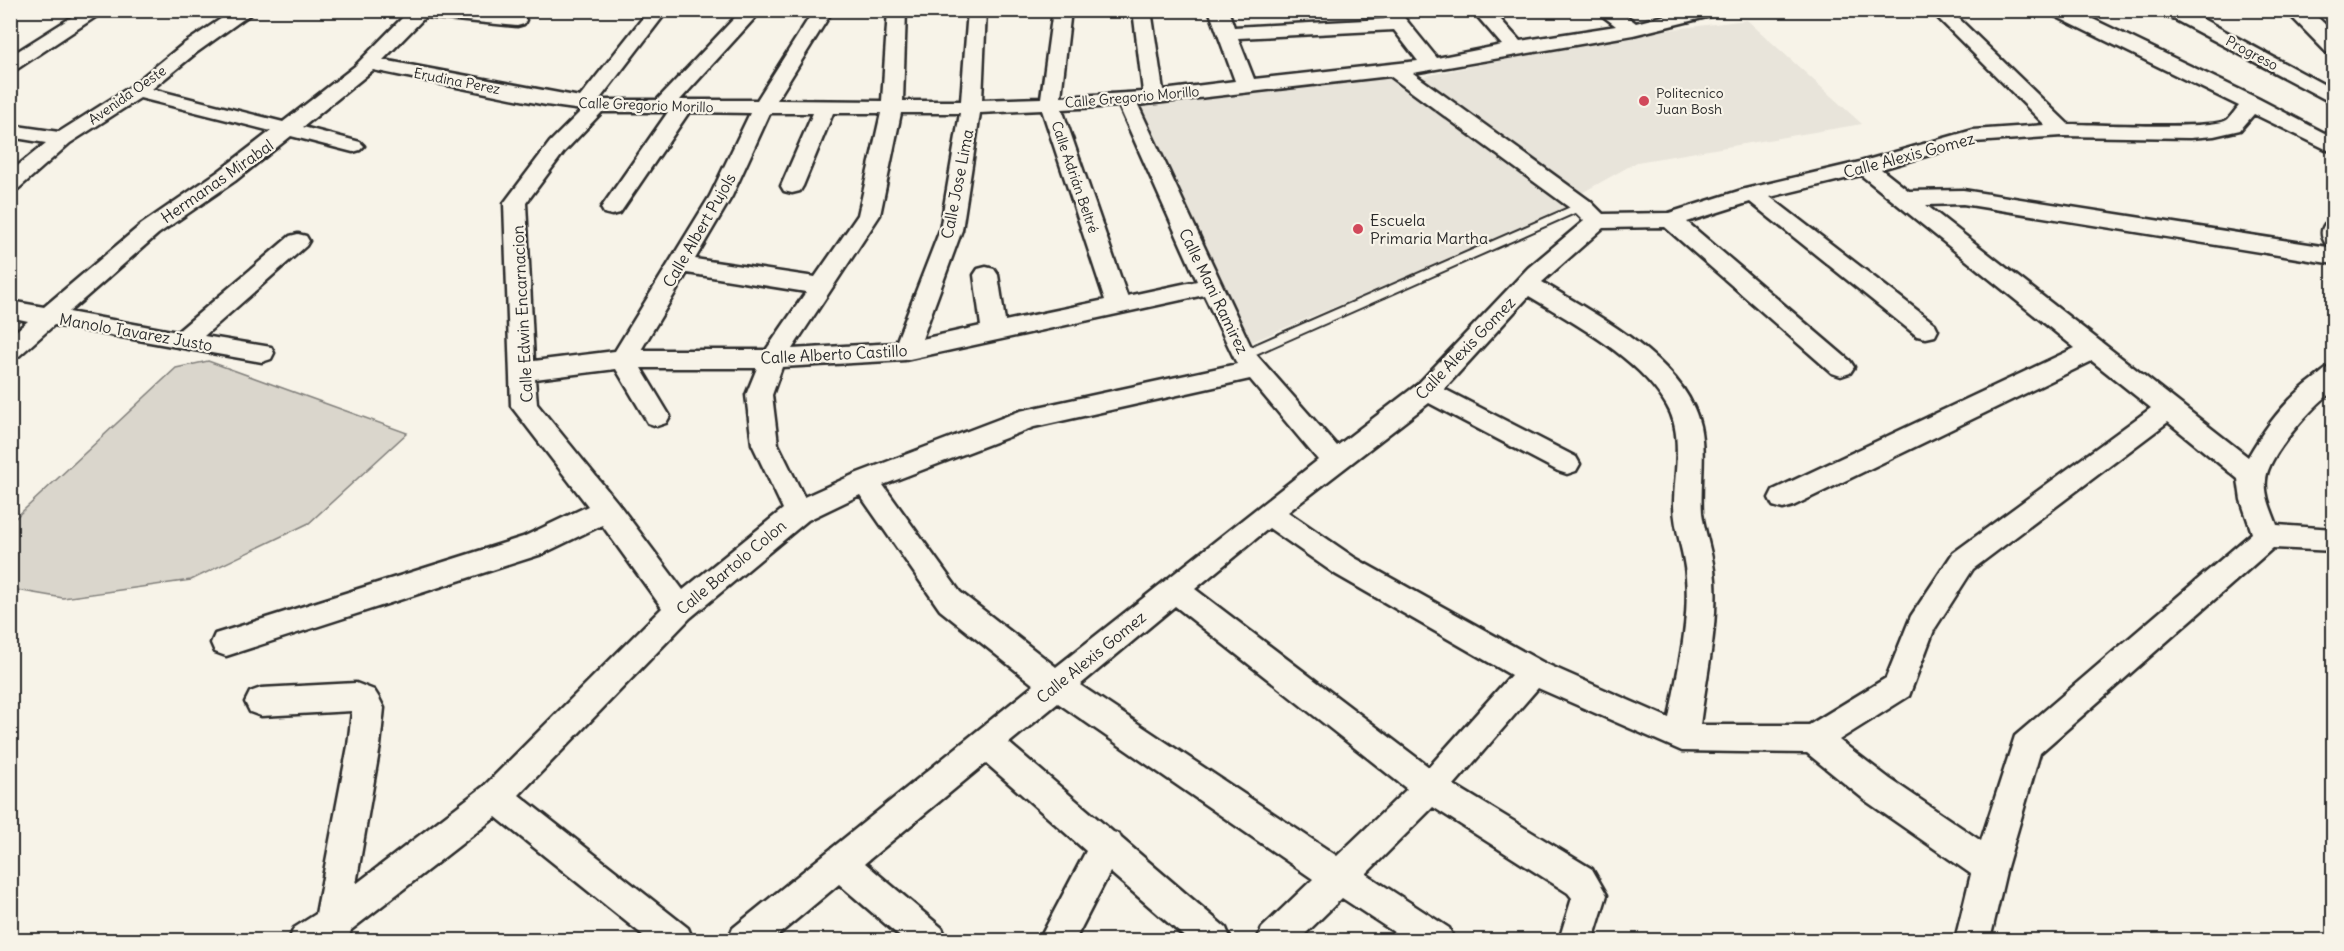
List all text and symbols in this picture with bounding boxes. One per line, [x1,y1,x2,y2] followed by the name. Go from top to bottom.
[2223,32,2281,74] street label: Progreso
[85,62,169,128] street label: Avenida Oeste
[412,64,502,98] street label: Erudina Perez
[1064,82,1200,112] street label: Calle Gregorio Morillo
[1656,84,1724,118] place label: Politecnico Juan Bosh
[578,94,714,116] street label: Calle Gregorio Morillo
[1637,94,1651,108] marker: Politecnico Juan Bosh
[1047,119,1103,235] street label: Calle Adrián Beltré
[937,127,977,241] street label: Calle Jose Lima
[1841,128,1977,182] street label: Calle Alexis Gomez
[157,135,277,227] street label: Hermanas Mirabal
[658,169,740,291] street label: Calle Albert Pujols
[1370,210,1488,248] place label: Escuela Primaria Martha
[1351,222,1365,236] marker: Escuela Primaria Martha
[507,225,537,403] street label: Calle Edwin Encarnacion
[1175,225,1253,357] street label: Calle Mani Ramirez
[1411,292,1519,404] street label: Calle Alexis Gomez
[58,309,214,355] street label: Manolo Tavarez Justo
[760,340,908,368] street label: Calle Alberto Castillo
[672,515,790,619] street label: Calle Bartolo Colon
[1032,607,1150,707] street label: Calle Alexis Gomez

